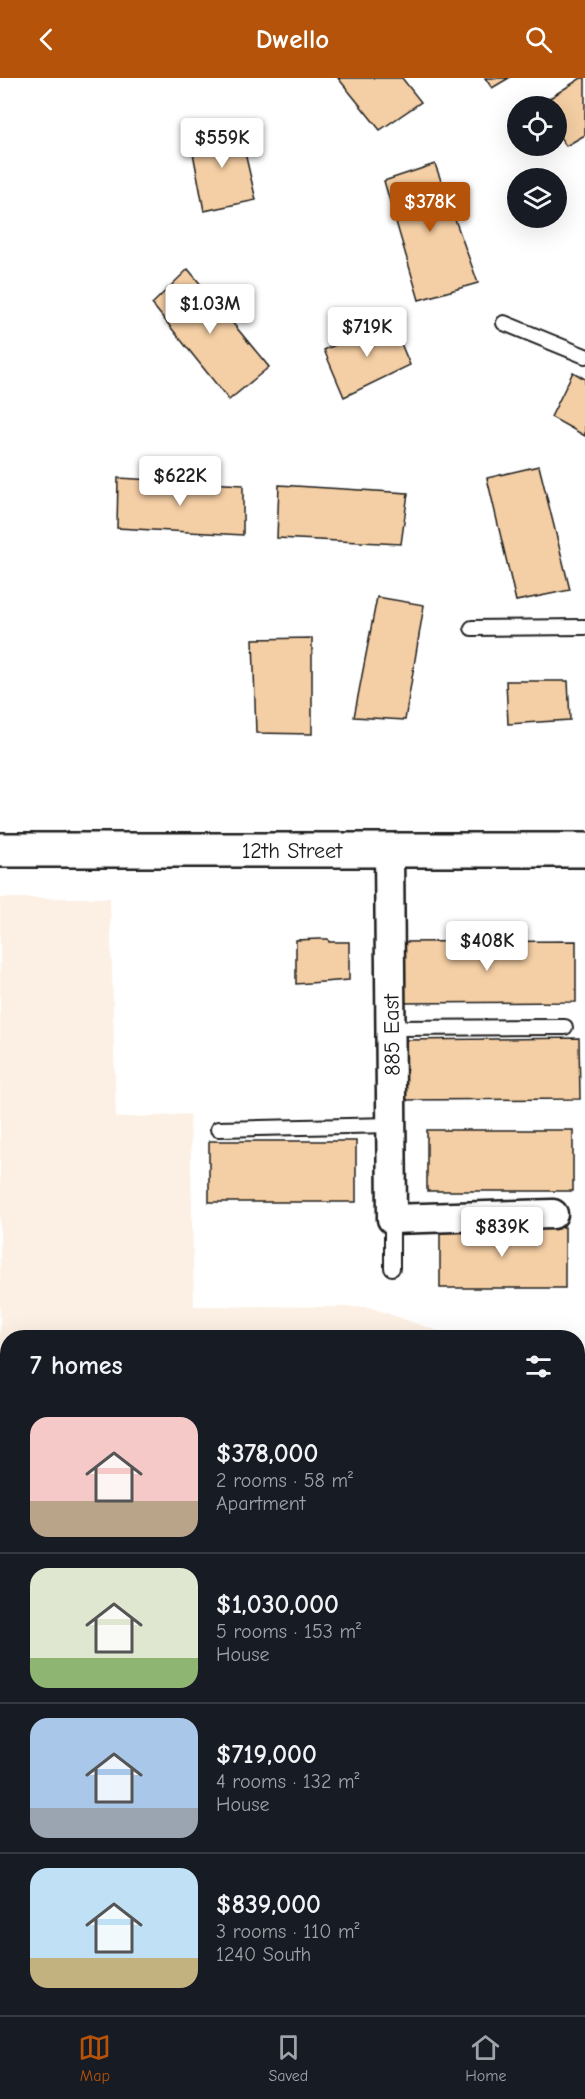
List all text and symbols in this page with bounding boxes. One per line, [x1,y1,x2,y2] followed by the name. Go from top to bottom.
[30,23,63,56] icon: back
[522,23,555,56] icon: search
[256,24,329,55] text: Dwello
[507,96,567,228] map controls
[507,96,567,156] button: locate
[180,118,264,169] pin: $559K
[195,126,250,149] text: $559K
[507,168,567,228] button: layers
[388,182,472,233] pin: $378K
[404,190,456,213] text: $378K
[161,284,259,335] pin: $1.03M
[180,292,240,315] text: $1.03M
[325,307,409,358] pin: $719K
[342,315,392,338] text: $719K
[138,456,222,507] pin: $622K
[153,464,207,487] text: $622K
[242,838,343,864] street label: 12th Street
[445,921,529,972] pin: $408K
[460,929,514,952] text: $408K
[378,993,406,1076] street label: 885 East
[460,1207,544,1258] pin: $839K
[475,1215,529,1238] text: $839K
[522,1350,555,1383] icon: filters
[30,1351,123,1381] text: 7 homes
[216,1439,318,1469] text: $378,000
[78,1441,150,1513] icon: home
[216,1469,353,1492] text: 2 rooms · 58 m²
[216,1492,306,1515] text: Apartment
[216,1590,339,1620] text: $1,030,000
[78,1592,150,1664] icon: home
[216,1620,361,1643] text: 5 rooms · 153 m²
[216,1643,270,1666] text: House
[216,1740,317,1770] text: $719,000
[78,1742,150,1814] icon: home
[216,1770,360,1793] text: 4 rooms · 132 m²
[216,1793,270,1816] text: House
[216,1890,321,1920] text: $839,000
[78,1892,150,1964] icon: home
[216,1920,360,1943] text: 3 rooms · 110 m²
[216,1943,311,1966] text: 1240 South
[78,2031,111,2085] tab: Map
[268,2031,308,2085] tab: Saved
[465,2031,507,2085] tab: Home

